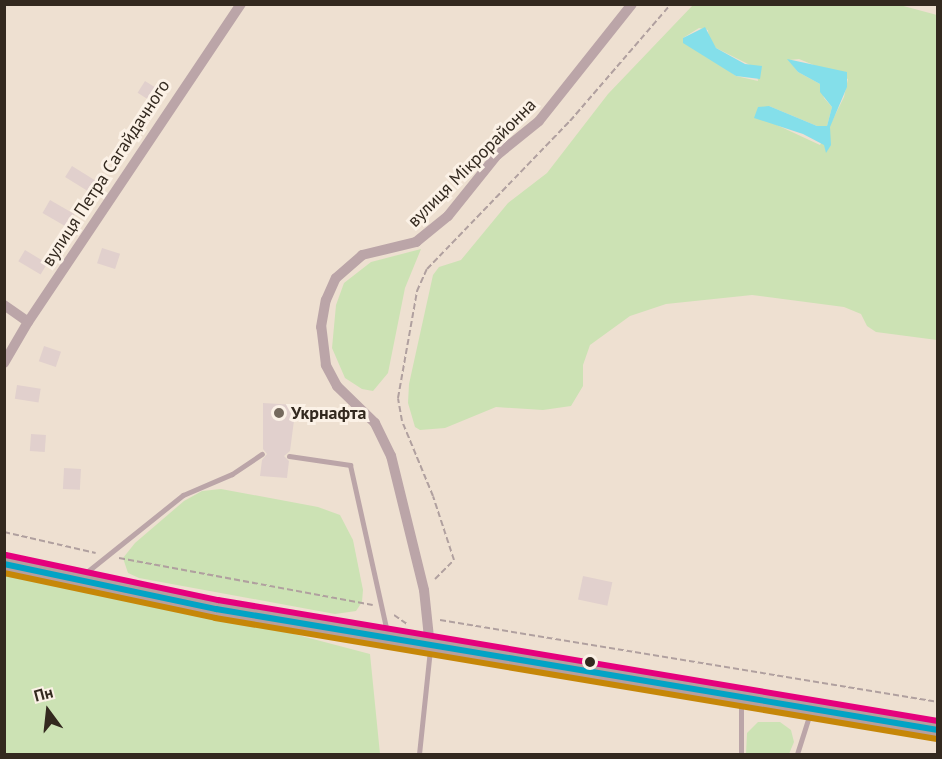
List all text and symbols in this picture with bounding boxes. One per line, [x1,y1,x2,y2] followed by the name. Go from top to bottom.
[37,76,175,270] street label: вулиця Петра Сагайдачного
[403,94,541,232] street label: вулиця Мікрорайонна
[291,402,366,424] place label: Укрнафта
[272,406,286,420] marker: Укрнафта
[584,656,596,668] unlabelled marker
[18,681,78,741] north arrow
[32,682,55,706] text: Пн

